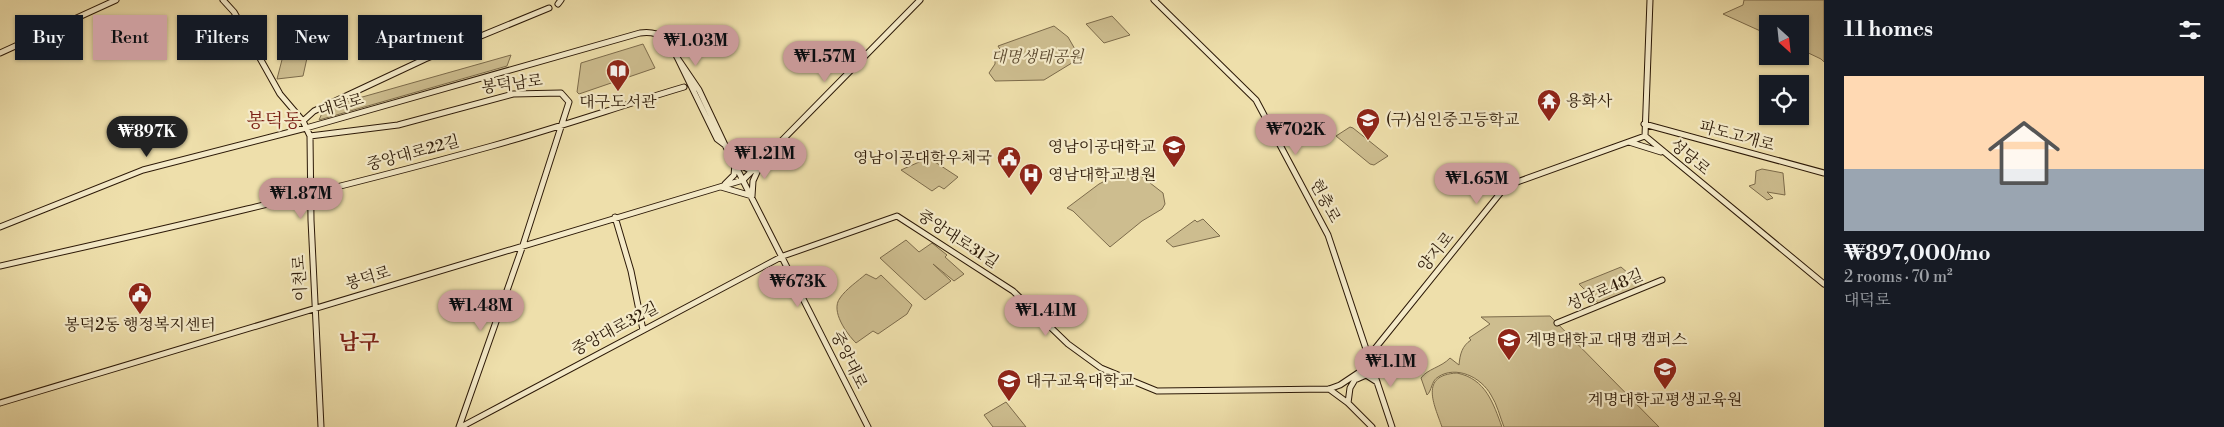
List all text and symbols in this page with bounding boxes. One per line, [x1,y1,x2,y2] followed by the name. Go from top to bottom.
[15,15,83,60] chip: Buy
[93,15,167,60] chip: Rent
[177,15,267,60] chip: Filters
[277,15,348,60] chip: New
[358,15,482,60] chip: Apartment
[1759,15,1809,65] north arrow
[1759,15,1809,125] map controls
[2176,16,2204,44] icon: filters
[1844,17,1933,43] text: 11 homes
[655,24,737,67] pin: ₩1.03M
[664,31,728,51] text: ₩1.03M
[784,41,866,83] pin: ₩1.57M
[794,47,856,67] text: ₩1.57M
[991,47,1085,67] park label: 대명생태공원
[605,58,631,92] library icon: 대구도서관
[480,70,544,98] street label: 봉덕남로
[1759,75,1809,125] button: locate
[1536,88,1562,122] temple icon: 용화사
[316,89,367,121] street label: 대덕로
[1566,91,1613,111] place label: 용화사
[579,92,657,112] place label: 대구도서관
[1355,107,1381,141] school or university icon: (구)심인중고등학교
[1979,108,2069,198] icon: home
[246,109,302,133] district label: 봉덕동
[1386,110,1520,130] place label: (구)심인중고등학교
[1261,114,1331,156] pin: ₩702K
[112,116,182,158] pin: ₩897K
[1697,116,1777,156] street label: 파도고개로
[1266,120,1326,140] text: ₩702K
[118,122,176,142] text: ₩897K
[364,131,462,175] street label: 중앙대로22길
[1161,134,1187,168] school or university icon: 영남이공대학교
[1666,134,1715,180] street label: 성당로
[1048,137,1156,157] place label: 영남이공대학교
[724,138,806,180] pin: ₩1.21M
[735,144,795,164] text: ₩1.21M
[996,145,1022,179] public building icon: 영남이공대학우체국
[853,148,993,168] place label: 영남이공대학우체국
[1018,162,1044,196] hospital icon: 영남대학교병원
[1436,162,1518,205] pin: ₩1.65M
[1048,165,1156,185] place label: 영남대학교병원
[1446,169,1509,189] text: ₩1.65M
[1305,176,1345,227] street label: 현충로
[260,178,342,220] pin: ₩1.87M
[270,184,332,204] text: ₩1.87M
[914,205,1002,273] street label: 중앙대로31길
[1414,227,1459,276] street label: 양지로
[1844,241,1991,267] text: ₩897,000/mo
[289,254,311,302] street label: 이천로
[343,262,394,294] street label: 봉덕로
[1564,265,1646,315] street label: 성당로48길
[763,266,833,308] pin: ₩673K
[1844,267,1953,287] text: 2 rooms · 70 m²
[769,272,827,292] text: ₩673K
[127,281,153,315] public building icon: 봉덕2동 행정복지센터
[440,290,522,332] pin: ₩1.48M
[1844,290,1890,310] text: 대덕로
[1005,294,1087,337] pin: ₩1.41M
[449,296,513,316] text: ₩1.48M
[568,298,662,360] street label: 중앙대로32길
[1015,301,1077,321] text: ₩1.41M
[64,315,216,335] place label: 봉덕2동 행정복지센터
[1496,327,1522,361] school or university icon: 계명대학교 대명 캠퍼스
[826,328,872,393] street label: 중앙대로
[339,330,379,356] district label: 남구
[1526,330,1688,350] place label: 계명대학교 대명 캠퍼스
[1356,346,1426,388] pin: ₩1.1M
[1366,352,1416,372] text: ₩1.1M
[1652,356,1678,390] school or university icon: 계명대학교평생교육원
[996,368,1022,402] school or university icon: 대구교육대학교
[1026,371,1134,391] place label: 대구교육대학교
[1588,390,1742,410] place label: 계명대학교평생교육원

